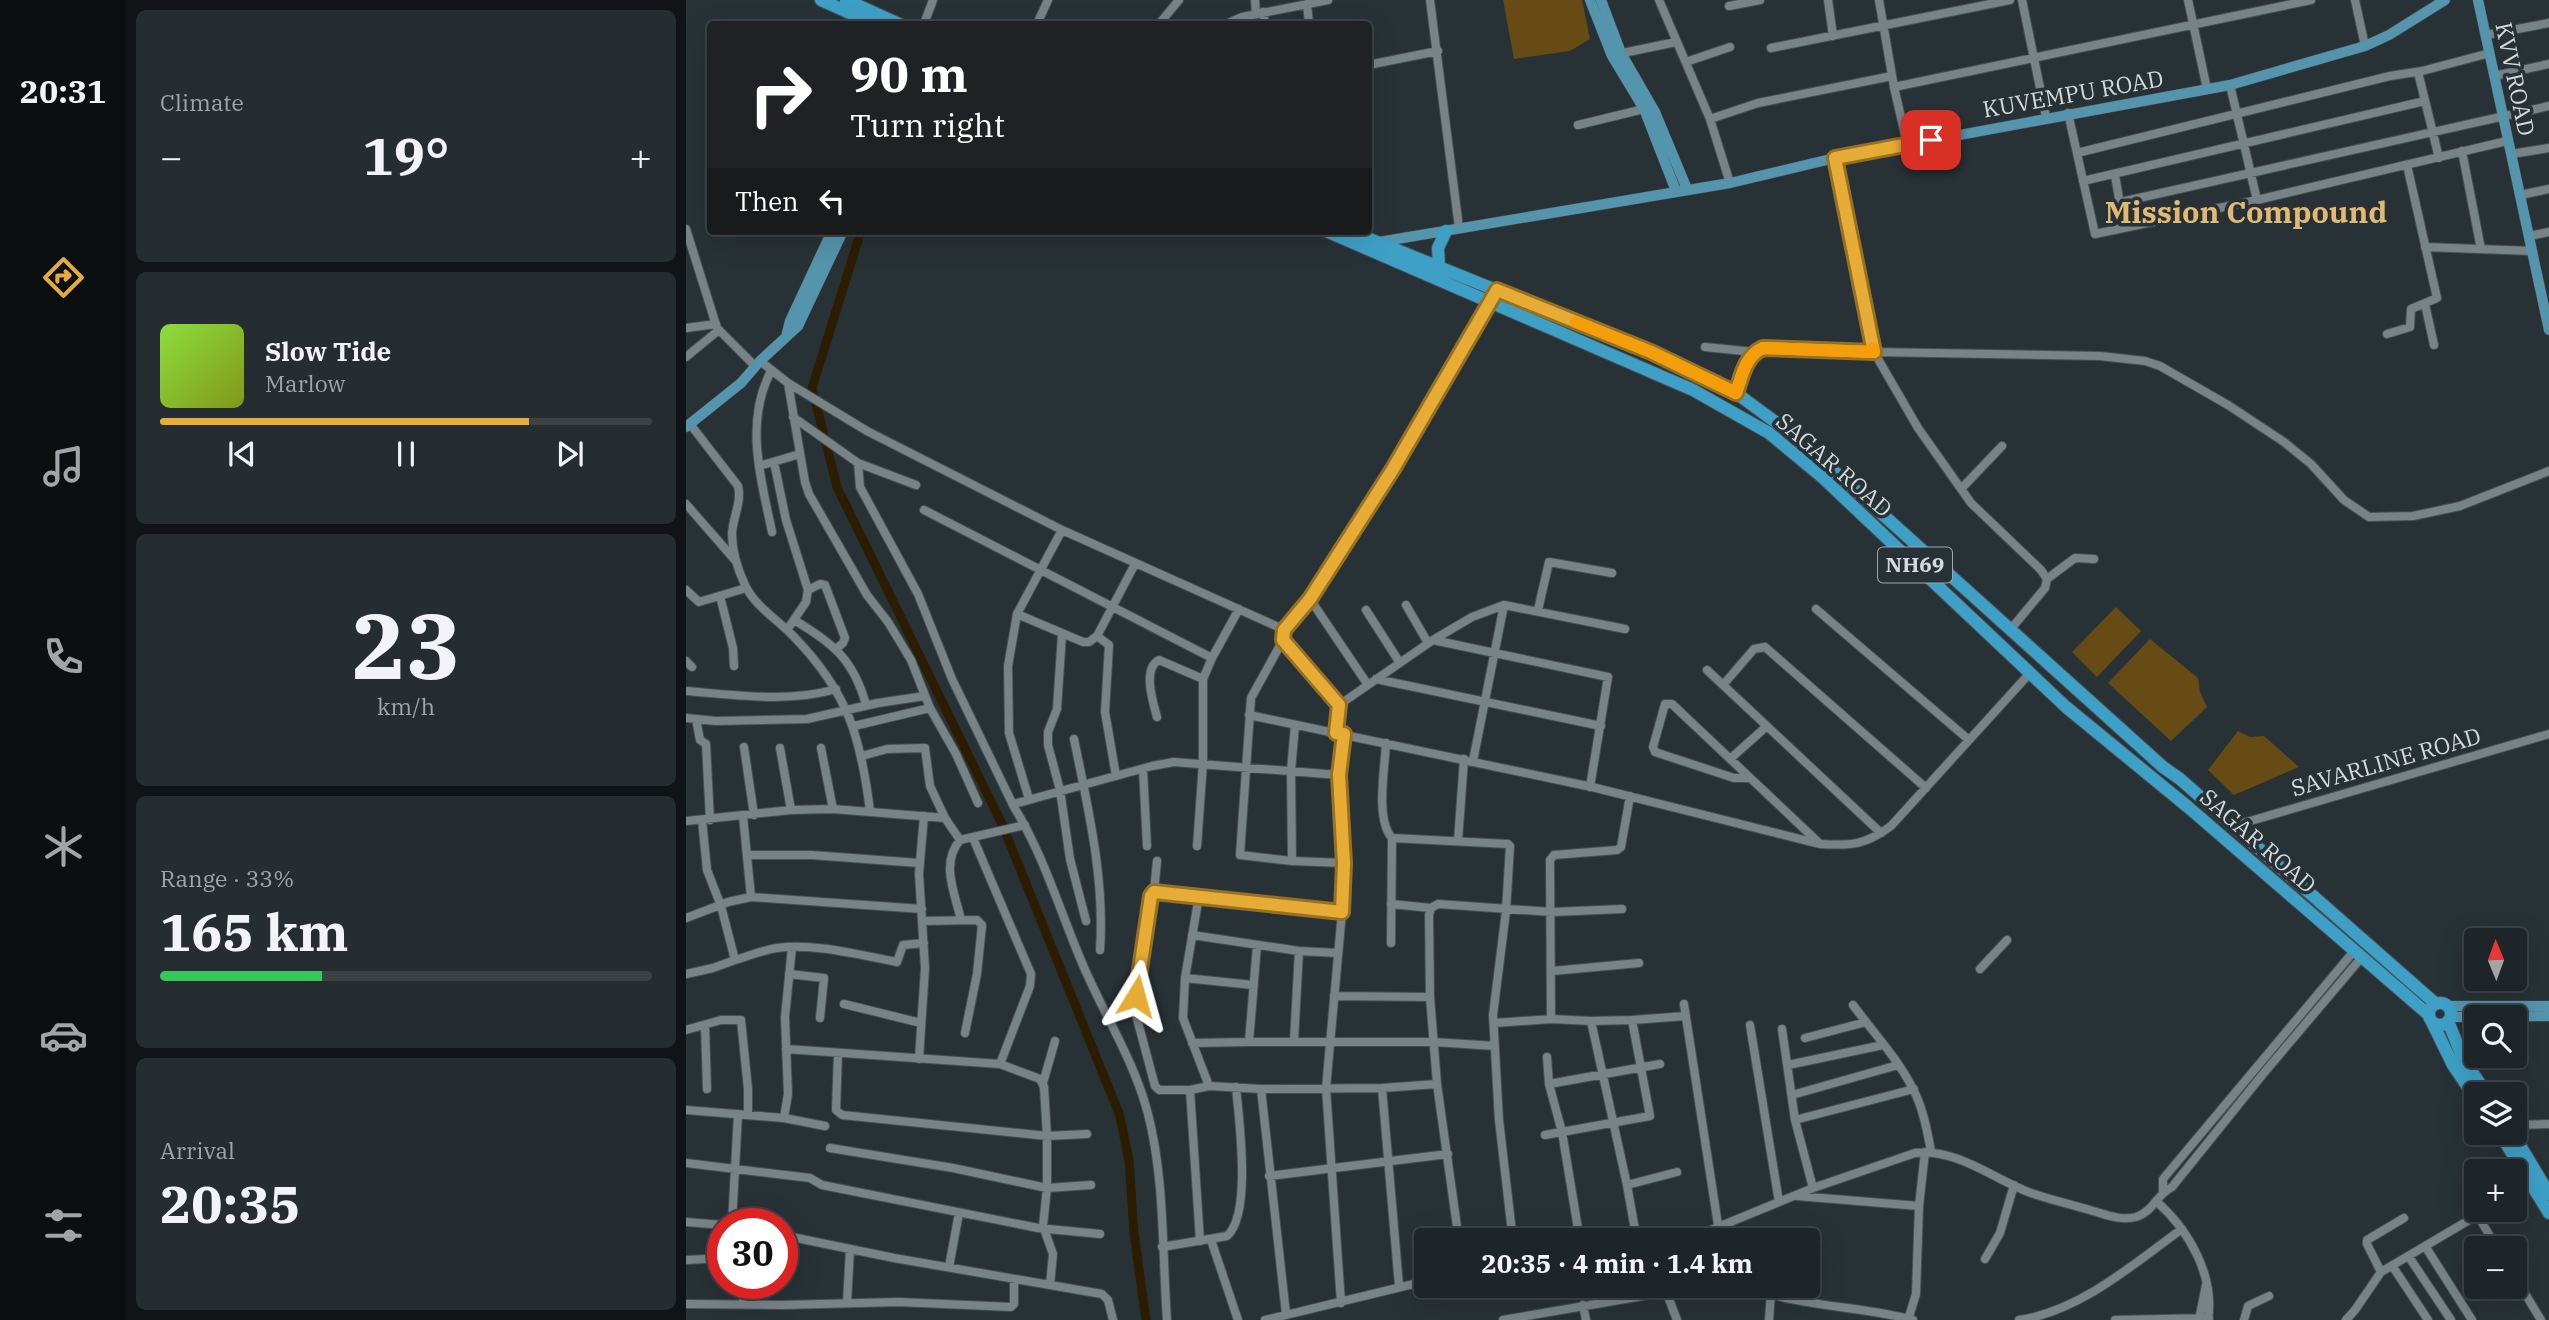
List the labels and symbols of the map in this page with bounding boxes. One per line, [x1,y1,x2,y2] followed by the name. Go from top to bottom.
[2489,19,2543,138] street label: KVV ROAD
[1980,62,2166,124] street label: KUVEMPU ROAD
[1901,110,1961,170] pin
[2105,192,2387,231] district label: Mission Compound
[1770,406,1899,523] street label: SAGAR ROAD
[1878,548,1952,582] road number: NH69
[2287,720,2484,802] street label: SAVARLINE ROAD
[2194,782,2323,899] street label: SAGAR ROAD
[2464,928,2527,990] north arrow
[1099,959,1173,1033] position arrow
[707,1208,798,1299] speed limit sign: 30

